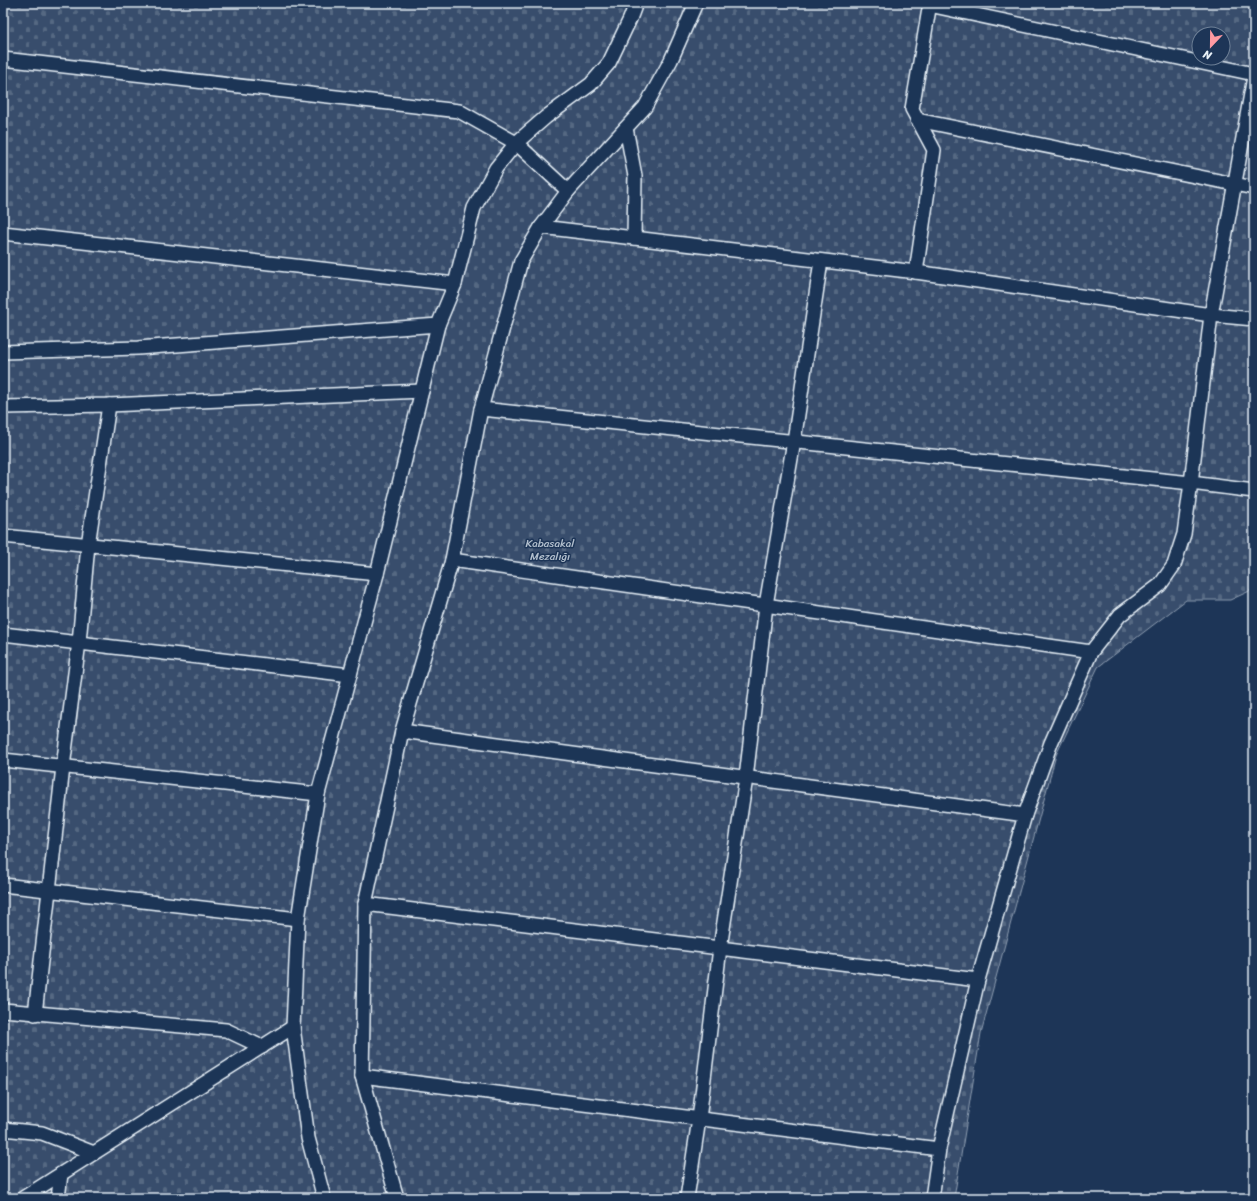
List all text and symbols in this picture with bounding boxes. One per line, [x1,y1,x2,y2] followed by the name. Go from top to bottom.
[1191,26,1231,66] north arrow
[1200,44,1215,65] text: N
[526,534,575,566] park label: Kabasakal Mezalığı

